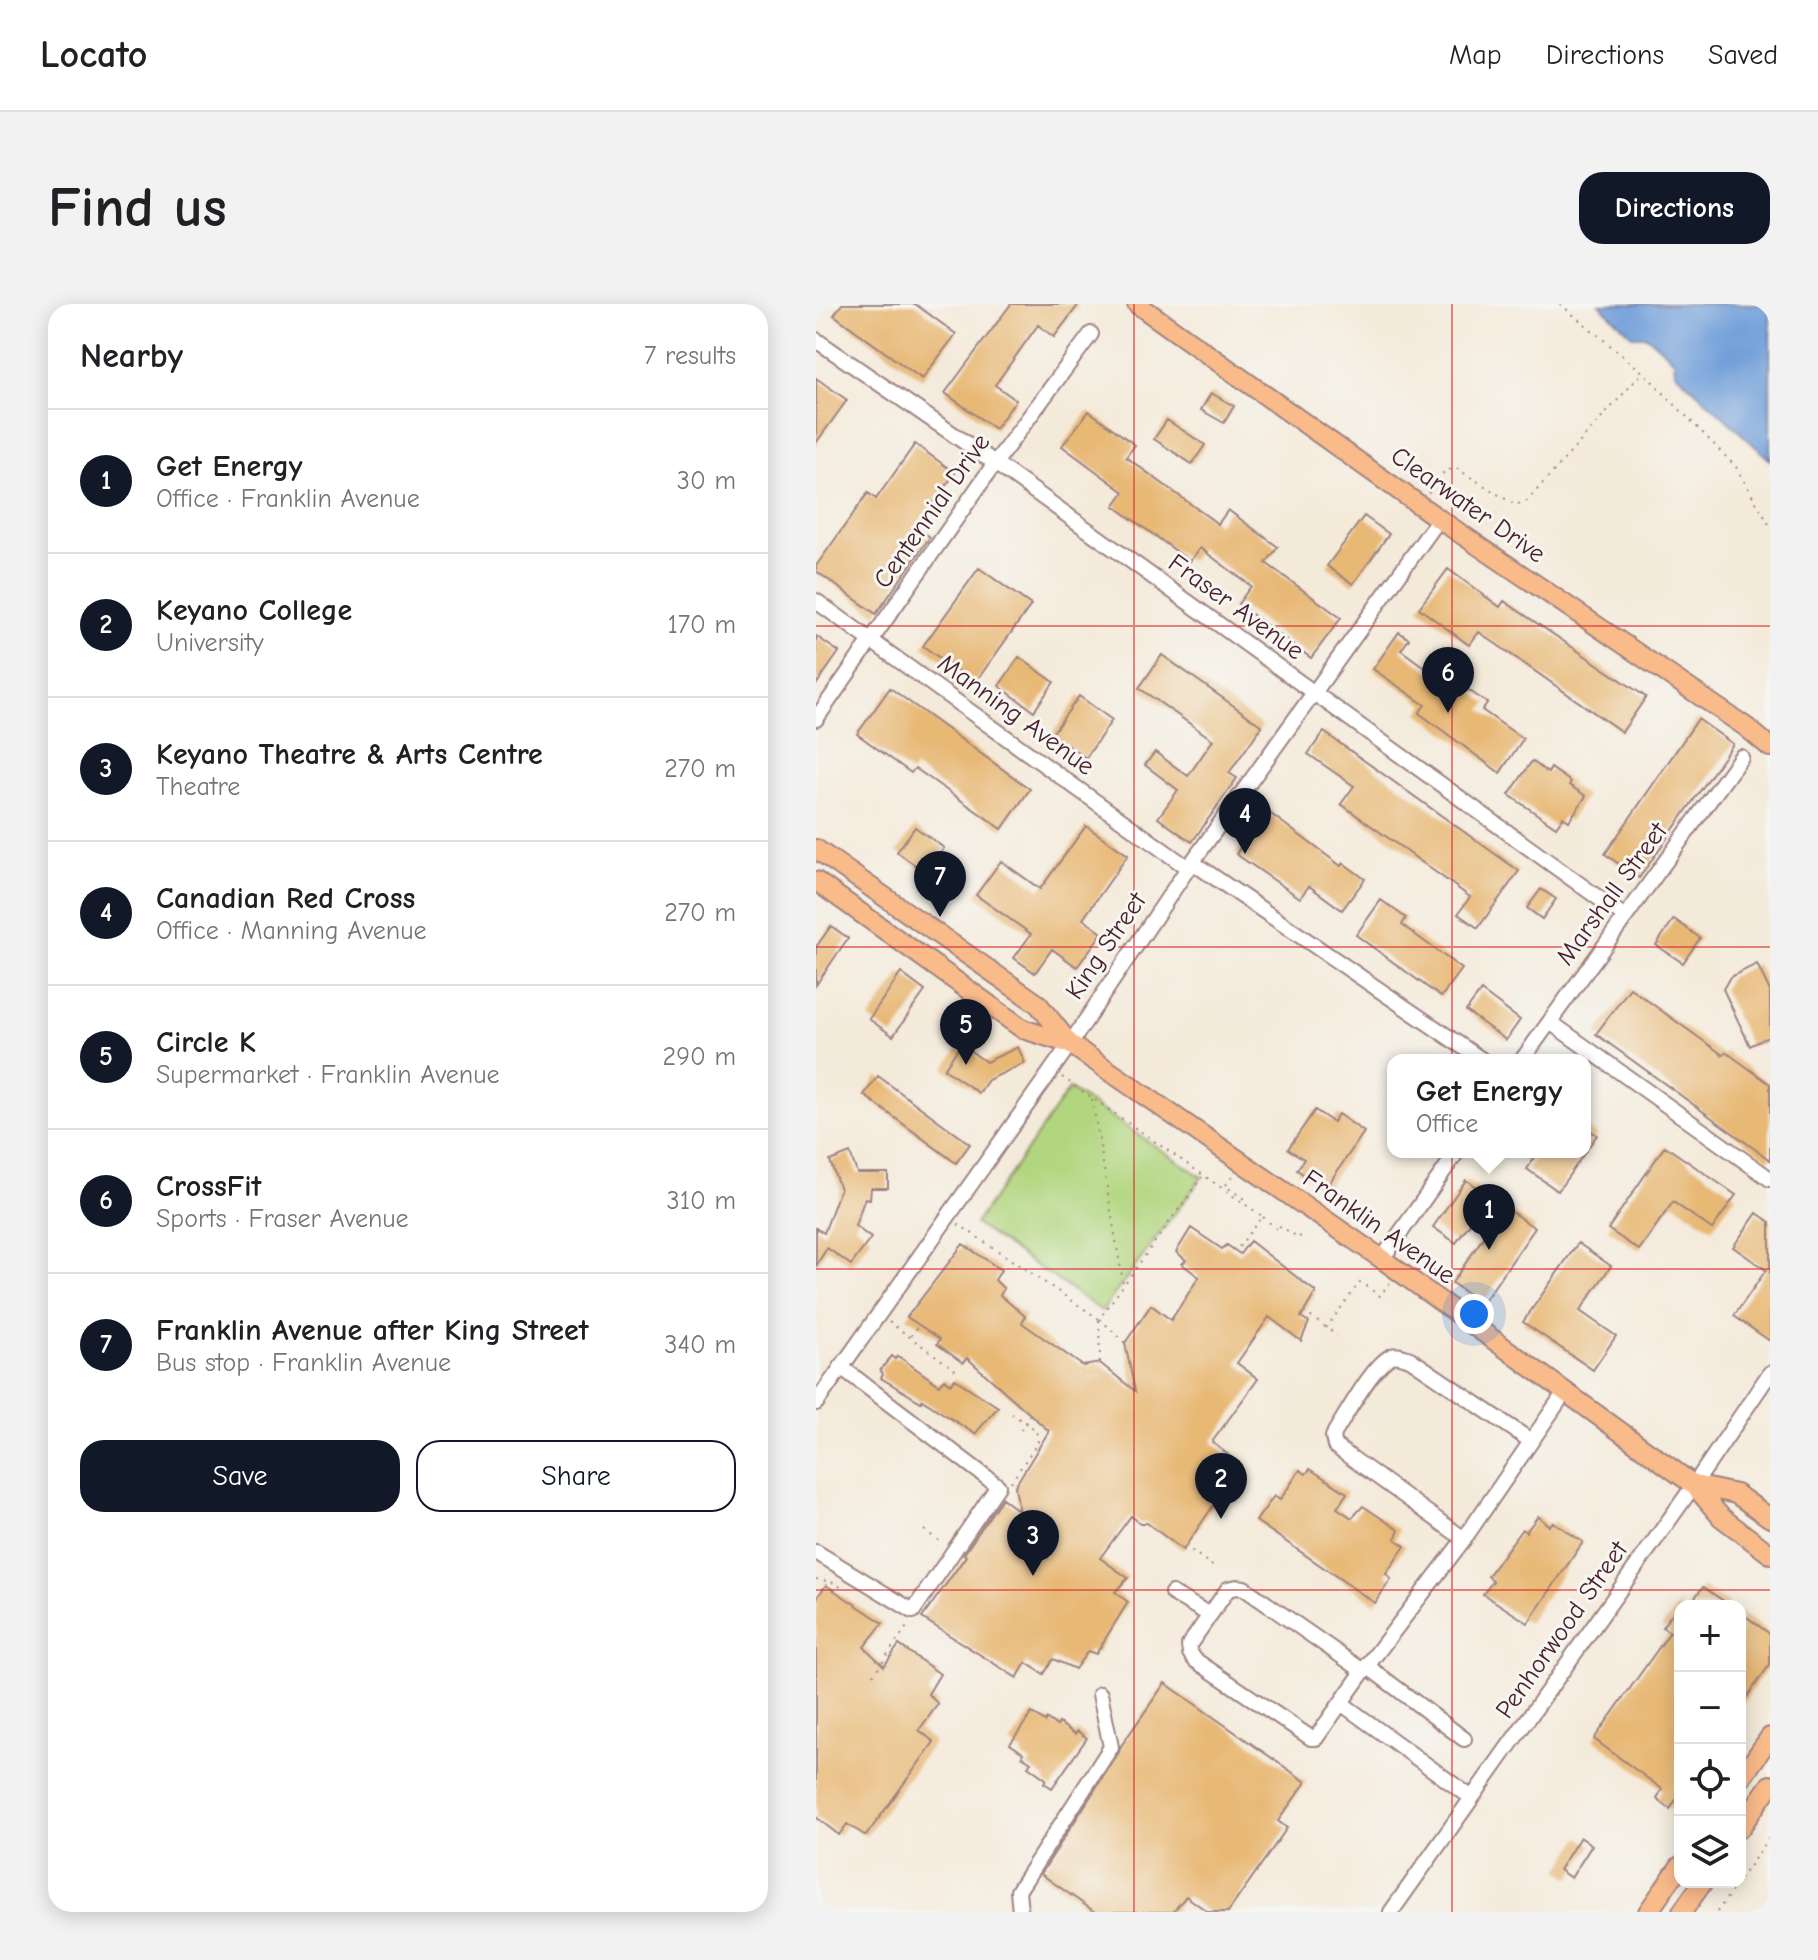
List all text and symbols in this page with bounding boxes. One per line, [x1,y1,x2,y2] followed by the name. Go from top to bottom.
[40,33,148,77] text: Locato
[1449,39,1502,71] text: Map
[1546,39,1664,71] text: Directions
[1708,39,1778,71] text: Saved
[1579,172,1770,244] button: Directions
[48,176,227,240] text: Find us
[80,336,183,376] text: Nearby
[644,341,736,371] text: 7 results
[868,428,996,594] street label: Centennial Drive
[1385,441,1551,569] street label: Clearwater Drive
[156,449,303,484] text: Get Energy
[101,466,111,496] text: 1
[677,466,736,496] text: 30 m
[156,484,420,514] text: Office · Franklin Avenue
[1162,548,1310,666] street label: Fraser Avenue
[156,593,352,628] text: Keyano College
[100,610,112,640] text: 2
[667,610,736,640] text: 170 m
[156,628,264,658] text: University
[1422,647,1474,713] pin: 6
[932,648,1100,782] street label: Manning Avenue
[156,737,543,772] text: Keyano Theatre & Arts Centre
[100,754,112,784] text: 3
[664,754,736,784] text: 270 m
[156,772,240,802] text: Theatre
[1219,788,1271,854] pin: 4
[1550,816,1675,971] street label: Marshall Street
[914,851,966,917] pin: 7
[156,881,415,916] text: Canadian Red Cross
[1059,886,1154,1005] street label: King Street
[100,898,112,928] text: 4
[664,898,736,928] text: 270 m
[156,916,427,946] text: Office · Manning Avenue
[940,999,992,1065] pin: 5
[156,1025,256,1060] text: Circle K
[99,1042,113,1072] text: 5
[663,1042,736,1072] text: 290 m
[1387,1054,1591,1158] popup
[156,1060,500,1090] text: Supermarket · Franklin Avenue
[1416,1074,1562,1109] text: Get Energy
[1416,1109,1478,1139] text: Office
[1297,1163,1461,1291] street label: Franklin Avenue
[156,1169,261,1204] text: CrossFit
[1463,1184,1515,1250] pin: 1
[99,1186,113,1216] text: 6
[667,1186,736,1216] text: 310 m
[156,1204,409,1234] text: Sports · Fraser Avenue
[1454,1294,1494,1334] your location
[156,1313,589,1348] text: Franklin Avenue after King Street
[100,1330,112,1360] text: 7
[664,1330,736,1360] text: 340 m
[156,1348,451,1378] text: Bus stop · Franklin Avenue
[80,1440,400,1512] button: Save
[416,1440,736,1512] button: Share
[1195,1453,1247,1519] pin: 2
[1007,1510,1059,1576] pin: 3
[1490,1535,1635,1724] street label: Penhorwood Street
[1674,1600,1746,1888] map controls
[1674,1600,1746,1672] button: +
[1674,1672,1746,1744] button: −
[1674,1744,1746,1816] button: locate
[1674,1816,1746,1888] button: layers

